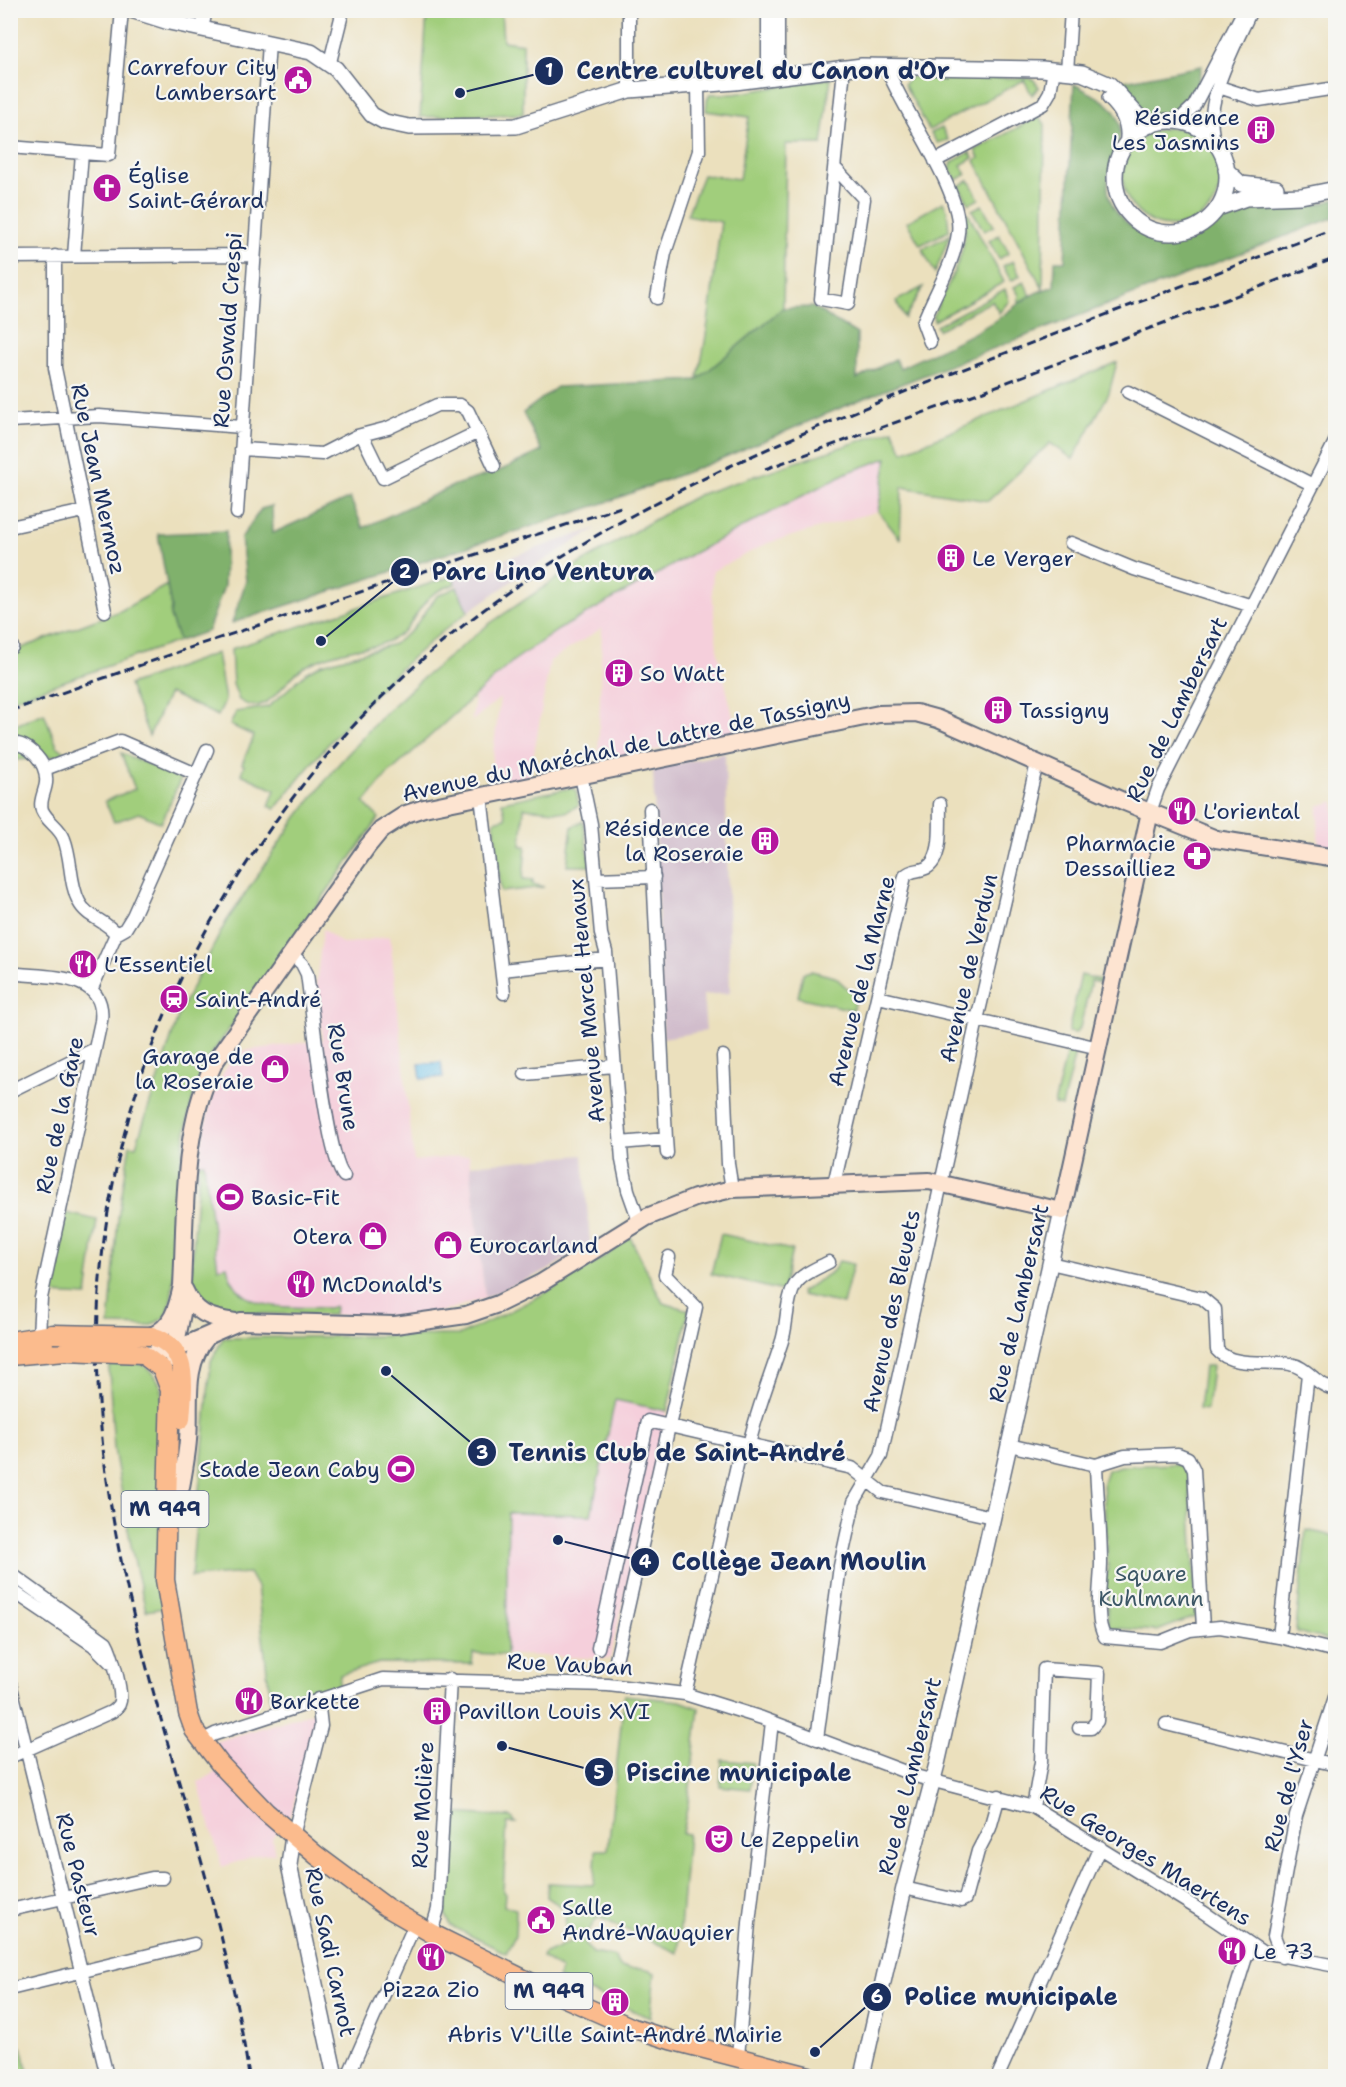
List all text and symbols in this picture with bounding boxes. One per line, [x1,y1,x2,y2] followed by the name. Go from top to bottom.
[534,50,961,92] callout: Centre culturel du Canon d'Or
[127,53,277,107] place label: Carrefour City Lambersart
[576,55,950,87] text: Centre culturel du Canon d'Or
[545,59,553,83] text: 1
[282,64,314,96] public building icon: Carrefour City Lambersart
[1112,103,1240,157] place label: Résidence Les Jasmins
[1245,114,1277,146] building icon: Résidence Les Jasmins
[128,161,264,215] place label: Église Saint-Gérard
[91,172,123,204] church icon: Église Saint-Gérard
[206,231,249,429] street label: Rue Oswald Crespi
[64,381,133,577] street label: Rue Jean Mermoz
[935,542,967,574] building icon: Le Verger
[972,544,1074,573] place label: Le Verger
[390,551,666,593] callout: Parc Lino Ventura
[432,556,655,588] text: Parc Lino Ventura
[399,560,412,584] text: 2
[1119,612,1234,807] street label: Rue de Lambersart
[603,657,635,689] building icon: So Watt
[640,659,725,688] place label: So Watt
[399,685,853,808] street label: Avenue du Maréchal de Lattre de Tassigny
[982,694,1014,726] building icon: Tassigny
[1019,696,1110,725] place label: Tassigny
[1166,795,1198,827] restaurant icon: L'oriental
[1203,797,1300,826] place label: L'oriental
[605,814,744,868] place label: Résidence de la Roseraie
[749,825,781,857] building icon: Résidence de la Roseraie
[1065,829,1176,883] place label: Pharmacie Dessailliez
[1181,840,1213,872] pharmacy icon: Pharmacie Dessailliez
[933,871,1004,1065] street label: Avenue de Verdun
[821,873,902,1090] street label: Avenue de la Marne
[561,878,612,1124] street label: Avenue Marcel Henaux
[67,948,99,980] restaurant icon: L'Essentiel
[104,950,213,979] place label: L'Essentiel
[158,983,190,1015] station icon: Saint-André
[195,985,321,1014] place label: Saint-André
[321,1021,366,1133] street label: Rue Brune
[29,1034,90,1196] street label: Rue de la Gare
[135,1042,254,1096] place label: Garage de la Roseraie
[259,1053,291,1085] shop icon: Garage de la Roseraie
[214,1181,246,1213] sports icon: Basic-Fit
[251,1183,340,1212] place label: Basic-Fit
[982,1201,1055,1405] street label: Rue de Lambersart
[856,1207,927,1415] street label: Avenue des Bleuets
[357,1220,389,1252] shop icon: Otera
[292,1222,352,1251] place label: Otera
[432,1229,464,1261] shop icon: Eurocarland
[469,1231,598,1260] place label: Eurocarland
[285,1268,317,1300] restaurant icon: McDonald's
[322,1270,443,1299] place label: McDonald's
[467,1431,858,1473] callout: Tennis Club de Saint-André
[508,1437,846,1469] text: Tennis Club de Saint-André
[476,1441,488,1465] text: 3
[385,1453,417,1485] sports icon: Stade Jean Caby
[199,1455,380,1484] place label: Stade Jean Caby
[122,1491,208,1527] road number: M 949
[630,1541,939,1583] callout: Collège Jean Moulin
[671,1546,927,1578] text: Collège Jean Moulin
[639,1550,652,1574] text: 4
[1098,1559,1204,1613] park label: Square Kuhlmann
[506,1647,634,1682] street label: Rue Vauban
[871,1674,948,1878] street label: Rue de Lambersart
[233,1685,265,1717] restaurant icon: Barkette
[270,1687,360,1716] place label: Barkette
[421,1695,453,1727] building icon: Pavillon Louis XVI
[458,1697,650,1726] place label: Pavillon Louis XVI
[1257,1716,1320,1855] street label: Rue de l'Yser
[405,1741,440,1869] street label: Rue Molière
[584,1751,864,1793] callout: Piscine municipale
[626,1757,852,1789] text: Piscine municipale
[593,1761,605,1785] text: 5
[1034,1778,1257,1932] street label: Rue Georges Maertens
[49,1810,108,1940] street label: Rue Pasteur
[703,1823,735,1855] theatre icon: Le Zeppelin
[740,1825,859,1854] place label: Le Zeppelin
[298,1865,363,2040] street label: Rue Sadi Carnot
[562,1893,735,1947] place label: Salle André-Wauquier
[525,1904,557,1936] public building icon: Salle André-Wauquier
[1216,1935,1248,1967] restaurant icon: Le 73
[1253,1937,1314,1966] place label: Le 73
[415,1941,447,1973] restaurant icon: Pizza Zio
[506,1973,592,2009] road number: M 949
[382,1975,480,2004] place label: Pizza Zio
[862,1976,1129,2018] callout: Police municipale
[904,1981,1118,2013] text: Police municipale
[871,1985,883,2009] text: 6
[599,1986,631,2018] building icon: Abris V'Lille Saint-André Mairie
[447,2020,783,2049] place label: Abris V'Lille Saint-André Mairie

